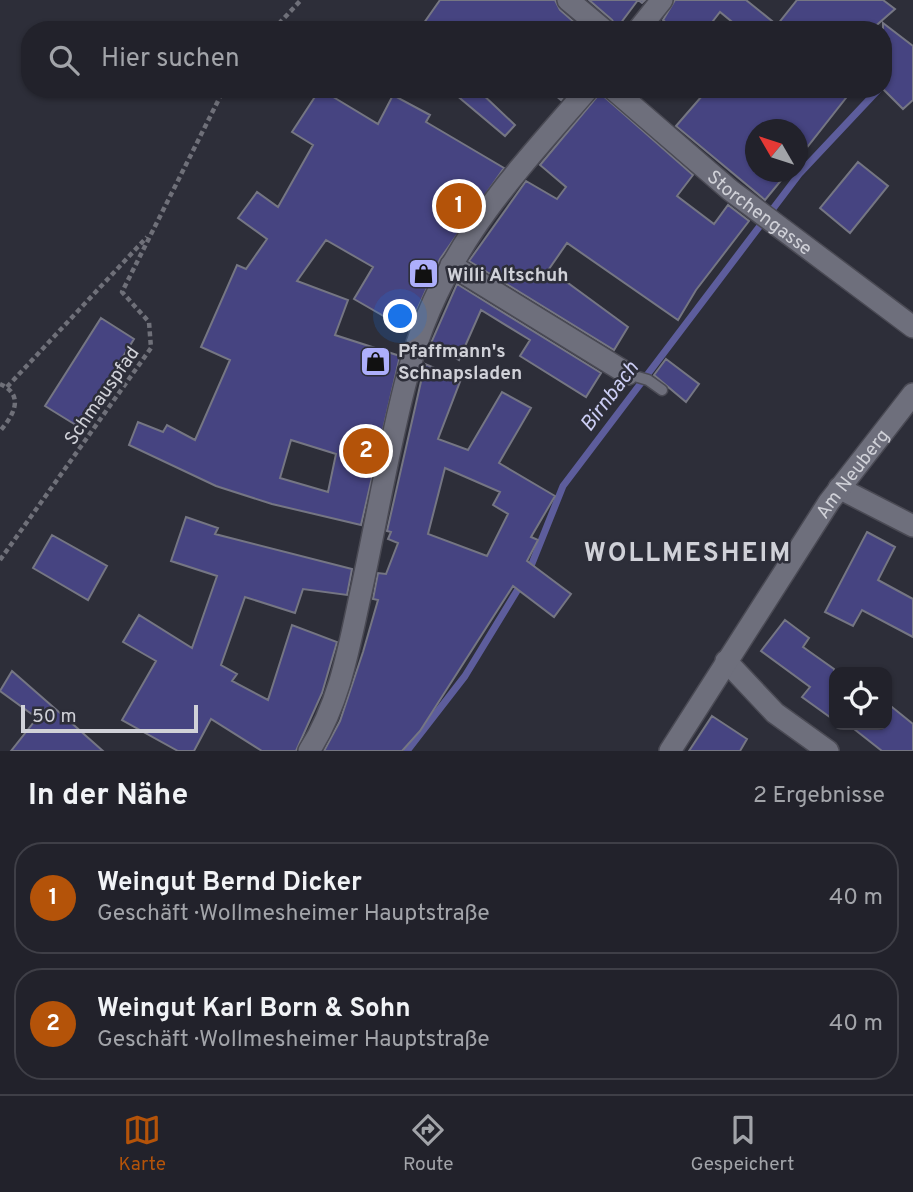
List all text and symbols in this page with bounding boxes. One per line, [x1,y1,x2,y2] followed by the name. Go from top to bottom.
[21,21,892,98] search box
[45,41,83,79] icon: search
[101,43,240,76] text: Hier suchen
[745,119,808,182] north arrow
[701,166,817,261] street label: Storchengasse
[436,180,482,232] pin: 1
[407,257,441,291] shop icon: Willi Altschuh
[447,264,569,288] place label: Willi Altschuh
[383,299,417,333] your location
[398,340,522,386] place label: Pfaffmann's Schnapsladen
[60,342,145,450] street label: Schmauspfad
[358,344,392,378] shop icon: Pfaffmann's Schnapsladen
[575,356,646,438] water label: Birnbach
[343,425,389,477] pin: 2
[811,425,895,524] street label: Am Neuberg
[584,538,792,571] district label: WOLLMESHEIM
[829,667,892,730] map controls
[829,667,892,730] button: locate
[21,702,198,734] scale bar
[32,705,77,729] text: 50 m
[28,778,188,815] text: In der Nähe
[753,782,885,811] text: 2 Ergebnisse
[97,867,362,900] text: Weingut Bernd Dicker
[48,884,58,913] text: 1
[829,884,883,913] text: 40 m
[97,900,490,929] text: Geschäft · Wollmesheimer Hauptstraße
[97,993,411,1026] text: Weingut Karl Born & Sohn
[46,1010,60,1039] text: 2
[829,1010,883,1039] text: 40 m
[97,1026,490,1055] text: Geschäft · Wollmesheimer Hauptstraße
[119,1111,166,1177] tab: Karte
[403,1111,454,1177] tab: Route
[691,1111,794,1177] tab: Gespeichert

